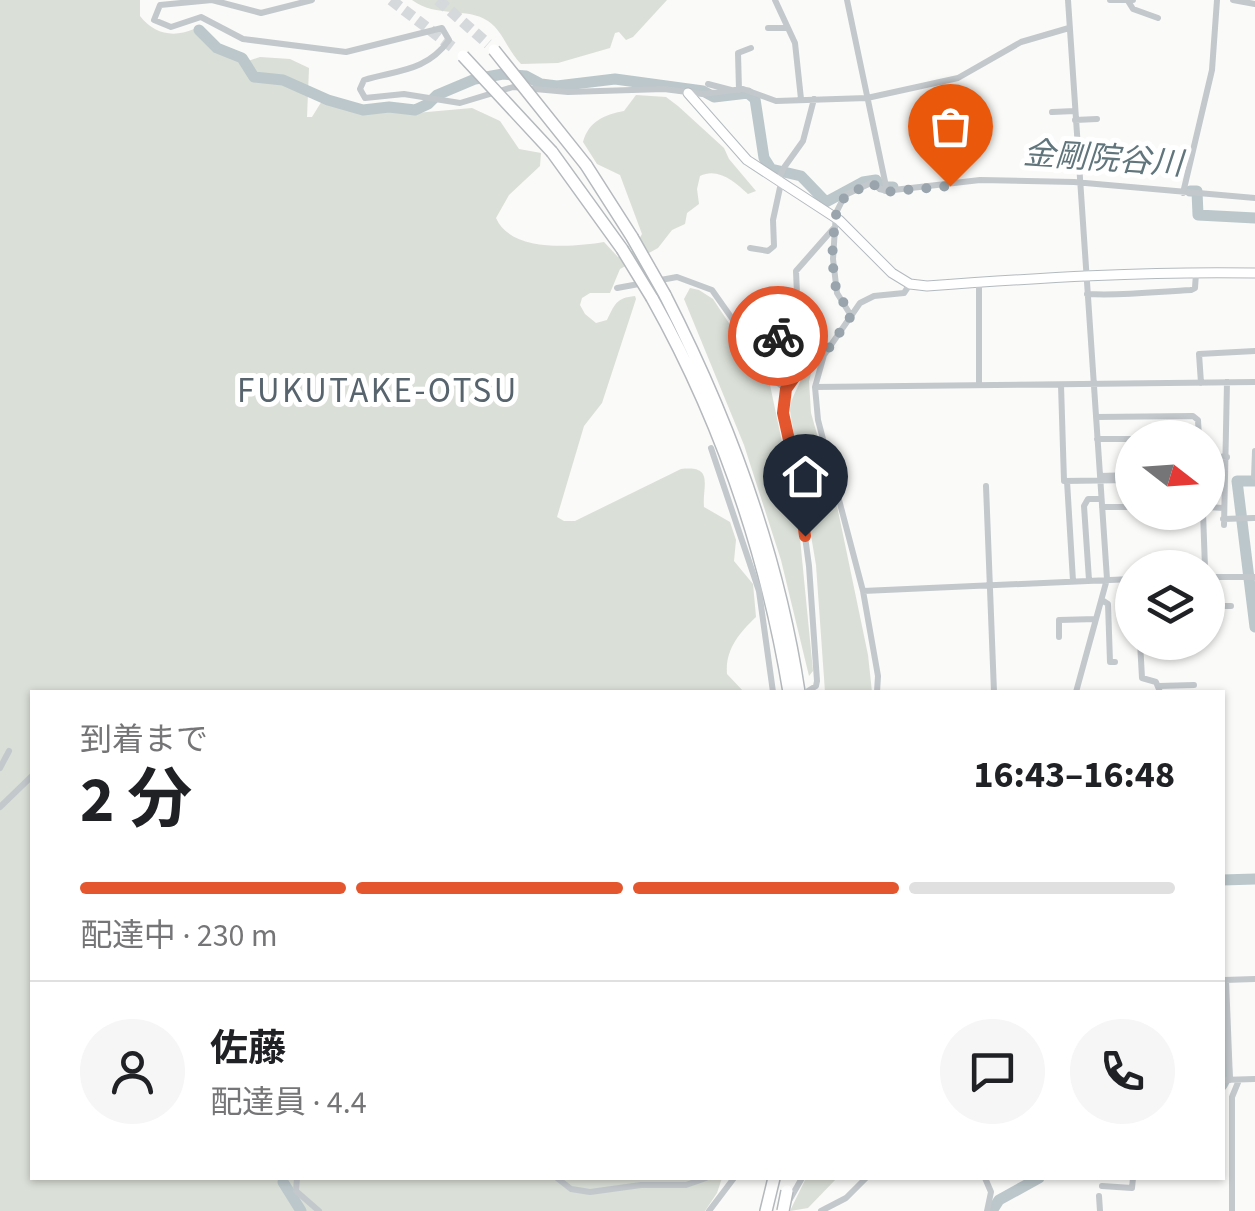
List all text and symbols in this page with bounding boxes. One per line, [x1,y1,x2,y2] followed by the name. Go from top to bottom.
[908,84,993,187] pin
[923,99,978,154] icon: bag
[1022,130,1187,188] water label: 金剛院谷川
[728,286,828,386] courier
[751,309,806,364] icon: bike
[237,366,519,416] district label: FUKUTAKE-OTSU
[1115,420,1225,530] north arrow
[1115,420,1225,660] map controls
[763,434,848,537] pin
[778,449,833,504] icon: home
[1115,550,1225,660] button: layers
[80,717,208,763] text: 到着まで
[973,748,1175,802] text: 16:43–16:48
[80,754,192,847] text: 2 分
[80,913,277,959] text: 配達中 · 230 m
[80,1019,185,1124] button: person
[940,1019,1045,1124] button: chat
[1070,1019,1175,1124] button: phone
[210,1022,286,1076] text: 佐藤
[210,1080,367,1126] text: 配達員 · 4.4

